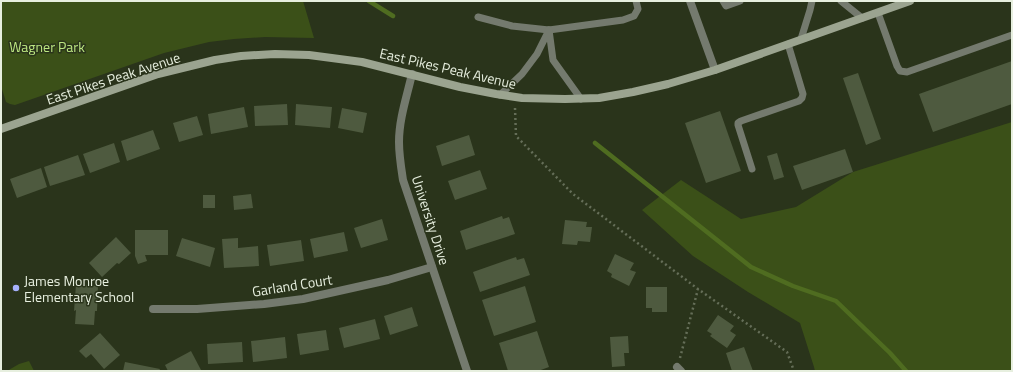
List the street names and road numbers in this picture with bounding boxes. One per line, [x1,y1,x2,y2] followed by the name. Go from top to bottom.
[378,42,518,94] street label: East Pikes Peak Avenue
[43,46,183,110] street label: East Pikes Peak Avenue
[407,172,455,268] street label: University Drive
[250,268,334,302] street label: Garland Court

